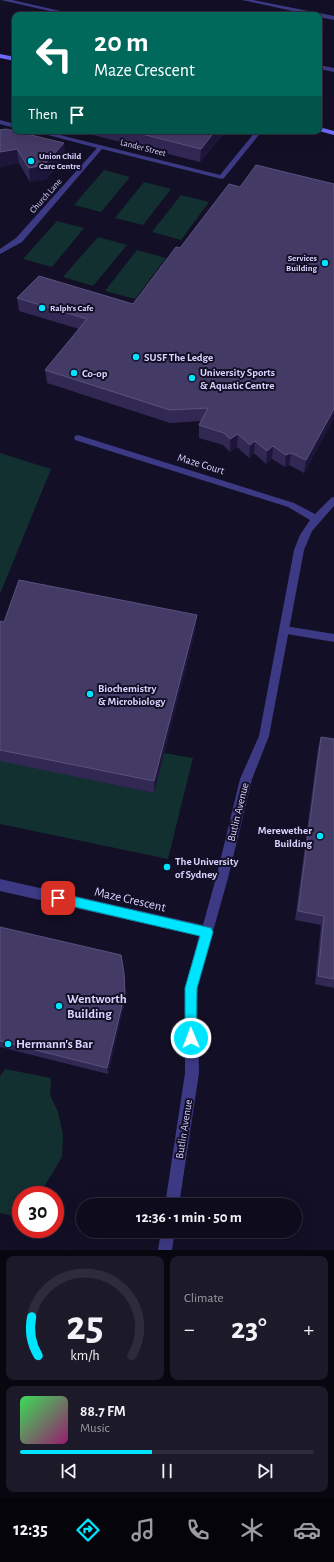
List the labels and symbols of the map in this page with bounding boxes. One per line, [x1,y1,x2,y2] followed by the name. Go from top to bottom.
[119,138,167,158] street label: Lander Street
[39,152,81,171] place label: Union Child Care Centre
[26,156,36,166] marker: Union Child Care Centre
[28,177,64,215] street label: Church Lane
[286,254,318,273] place label: Services Building
[320,258,330,268] marker: Services Building
[37,303,47,313] marker: Ralph's Cafe
[50,304,94,313] place label: Ralph's Cafe
[131,352,141,362] marker: SUSF The Ledge
[144,352,213,363] place label: SUSF The Ledge
[200,367,275,391] place label: University Sports & Aquatic Centre
[69,368,79,378] marker: Co-op
[82,368,108,379] place label: Co-op
[187,373,197,383] marker: University Sports & Aquatic Centre
[176,452,226,476] street label: Maze Court
[98,683,166,707] place label: Biochemistry & Microbiology
[85,689,95,699] marker: Biochemistry & Microbiology
[225,782,251,842] street label: Butlin Avenue
[258,825,312,849] place label: Merewether Building
[315,831,325,841] marker: Merewether Building
[175,856,238,880] place label: The University of Sydney
[162,862,172,872] marker: The University of Sydney
[41,881,75,915] pin
[93,885,167,915] street label: Maze Crescent
[67,993,127,1021] place label: Wentworth Building
[54,1001,64,1011] marker: Wentworth Building
[170,1017,212,1059] position arrow
[16,1038,93,1051] place label: Hermann's Bar
[3,1039,13,1049] marker: Hermann's Bar
[174,1099,194,1159] street label: Butlin Avenue
[12,1186,64,1238] speed limit sign: 30

